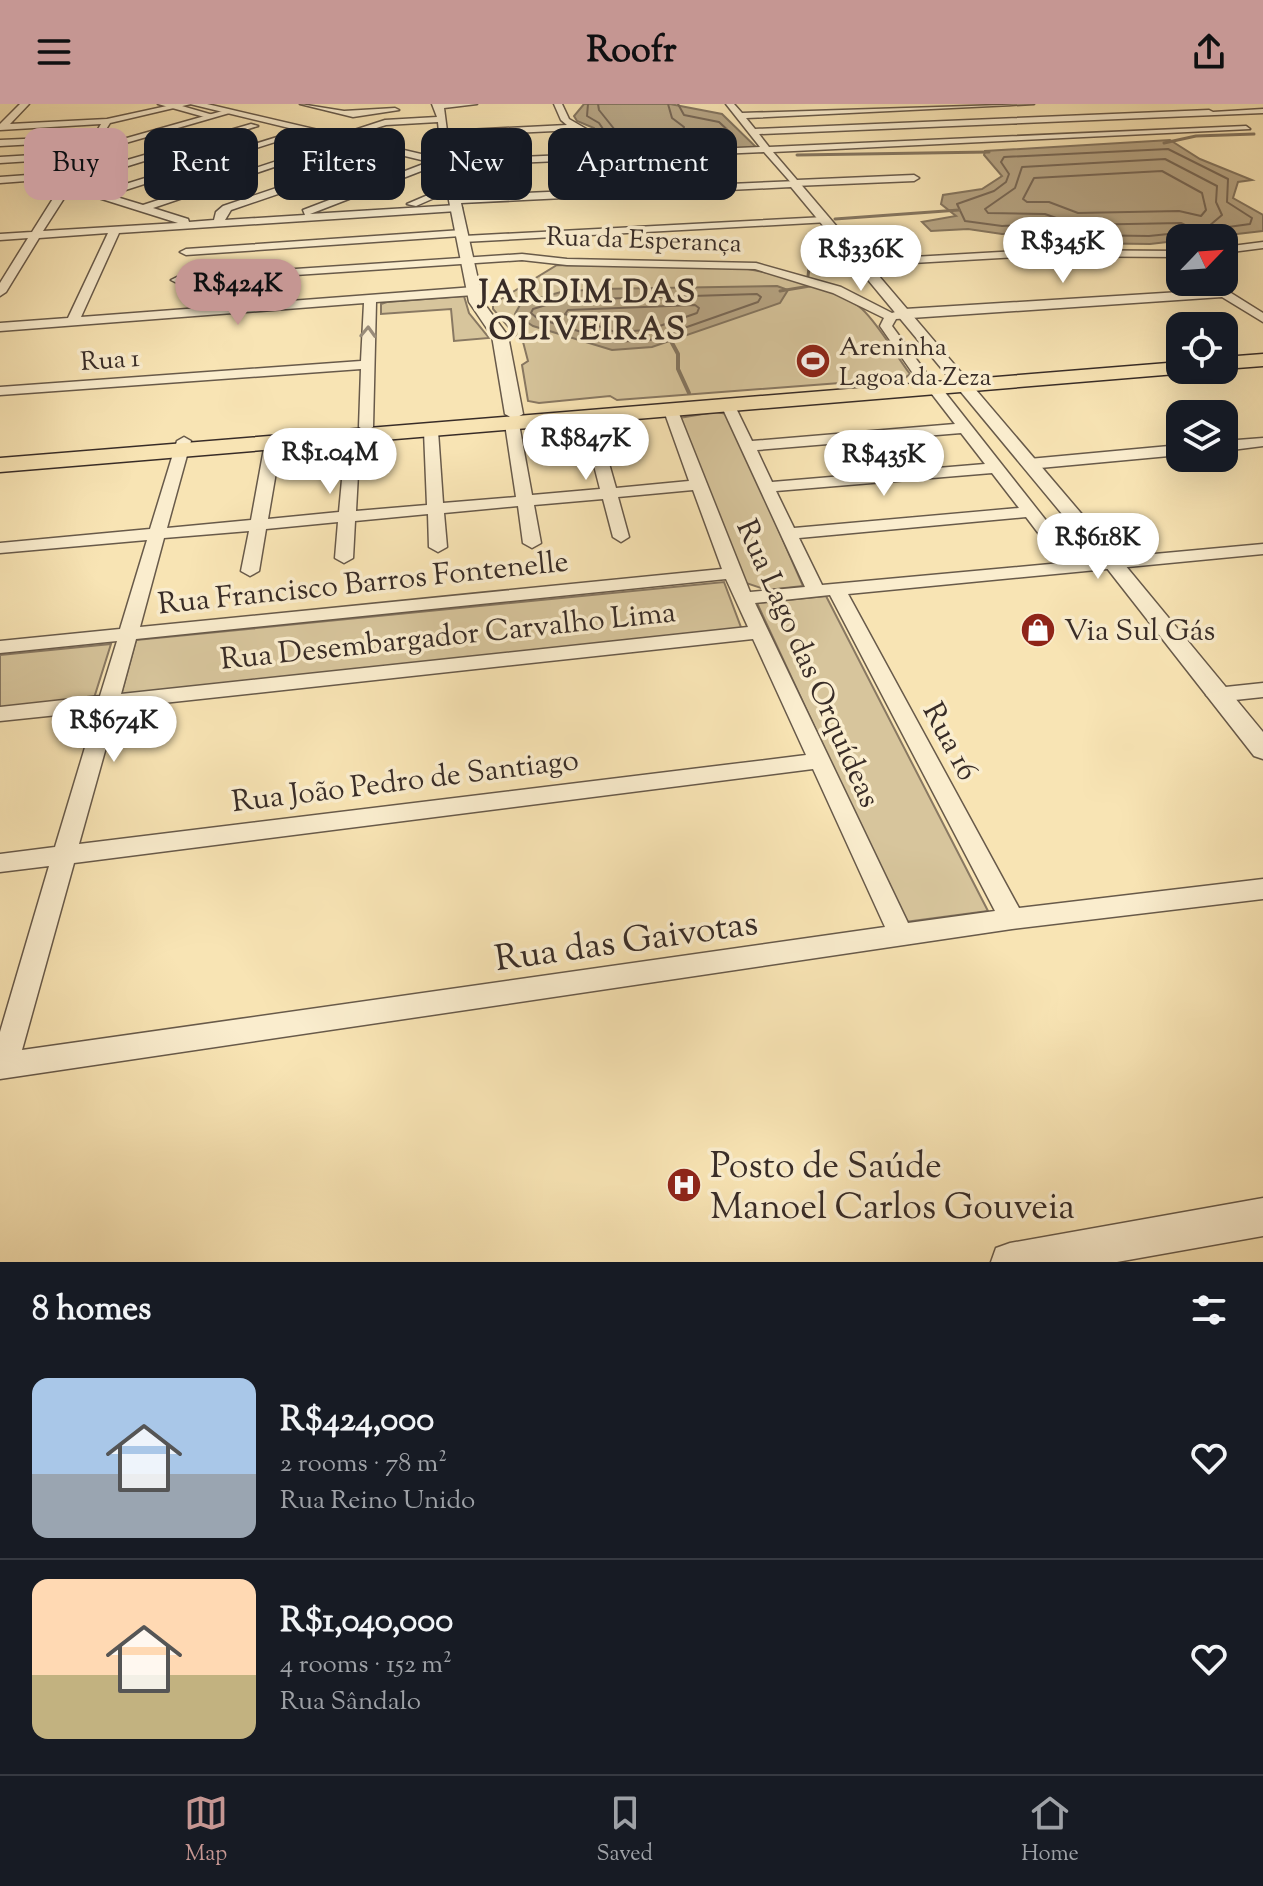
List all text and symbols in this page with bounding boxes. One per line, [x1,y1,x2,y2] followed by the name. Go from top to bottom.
[586,26,677,78] text: Roofr
[32,30,76,74] icon: menu
[1187,30,1231,74] icon: share
[24,128,128,200] chip: Buy
[144,128,258,200] chip: Rent
[274,128,405,200] chip: Filters
[421,128,532,200] chip: New
[548,128,737,200] chip: Apartment
[998,217,1128,285] pin: R$345K
[545,220,742,263] street label: Rua da Esperança
[1021,224,1105,261] text: R$345K
[1166,224,1238,296] north arrow
[1166,224,1238,472] map controls
[796,225,926,293] pin: R$336K
[818,232,904,269] text: R$336K
[173,259,303,327] pin: R$424K
[193,266,283,303] text: R$424K
[477,271,697,354] district label: JARDIM DAS OLIVEIRAS
[1166,312,1238,384] button: locate
[360,325,377,338] one-way arrow
[839,330,991,397] place label: Areninha Lagoa da Zeza
[79,341,141,382] street label: Rua 1
[794,342,832,380] sports icon: Areninha Lagoa da Zeza
[1166,400,1238,472] button: layers
[521,414,651,482] pin: R$847K
[541,421,631,458] text: R$847K
[256,428,404,496] pin: R$1.04M
[819,430,949,498] pin: R$435K
[282,435,378,472] text: R$1.04M
[842,437,926,474] text: R$435K
[724,513,890,815] street label: Rua Lago das Orquídeas
[1033,513,1163,581] pin: R$618K
[1055,520,1141,557] text: R$618K
[156,542,571,627] street label: Rua Francisco Barros Fontenelle
[218,592,678,683] street label: Rua Desembargador Carvalho Lima
[1019,611,1057,649] shop icon: Via Sul Gás
[1064,611,1215,654] place label: Via Sul Gás
[910,695,987,789] street label: Rua 16
[49,696,179,764] pin: R$674K
[70,703,158,740] text: R$674K
[229,740,581,825] street label: Rua João Pedro de Santiago
[492,899,761,987] street label: Rua das Gaivotas
[710,1142,1075,1235] place label: Posto de Saúde Manoel Carlos Gouveia
[665,1166,703,1204] hospital icon: Posto de Saúde Manoel Carlos Gouveia
[32,1286,151,1335] text: 8 homes
[1187,1288,1231,1332] icon: filters
[280,1397,434,1446] text: R$424,000
[96,1410,192,1506] icon: home
[1187,1436,1231,1480] icon: heart
[280,1446,447,1483] text: 2 rooms · 78 m²
[280,1483,475,1520] text: Rua Reino Unido
[280,1598,453,1647] text: R$1,040,000
[96,1611,192,1707] icon: home
[1187,1637,1231,1681] icon: heart
[280,1647,452,1684] text: 4 rooms · 152 m²
[280,1684,421,1721] text: Rua Sândalo
[184,1791,228,1871] tab: Map
[596,1791,653,1871] tab: Saved
[1021,1791,1079,1871] tab: Home

